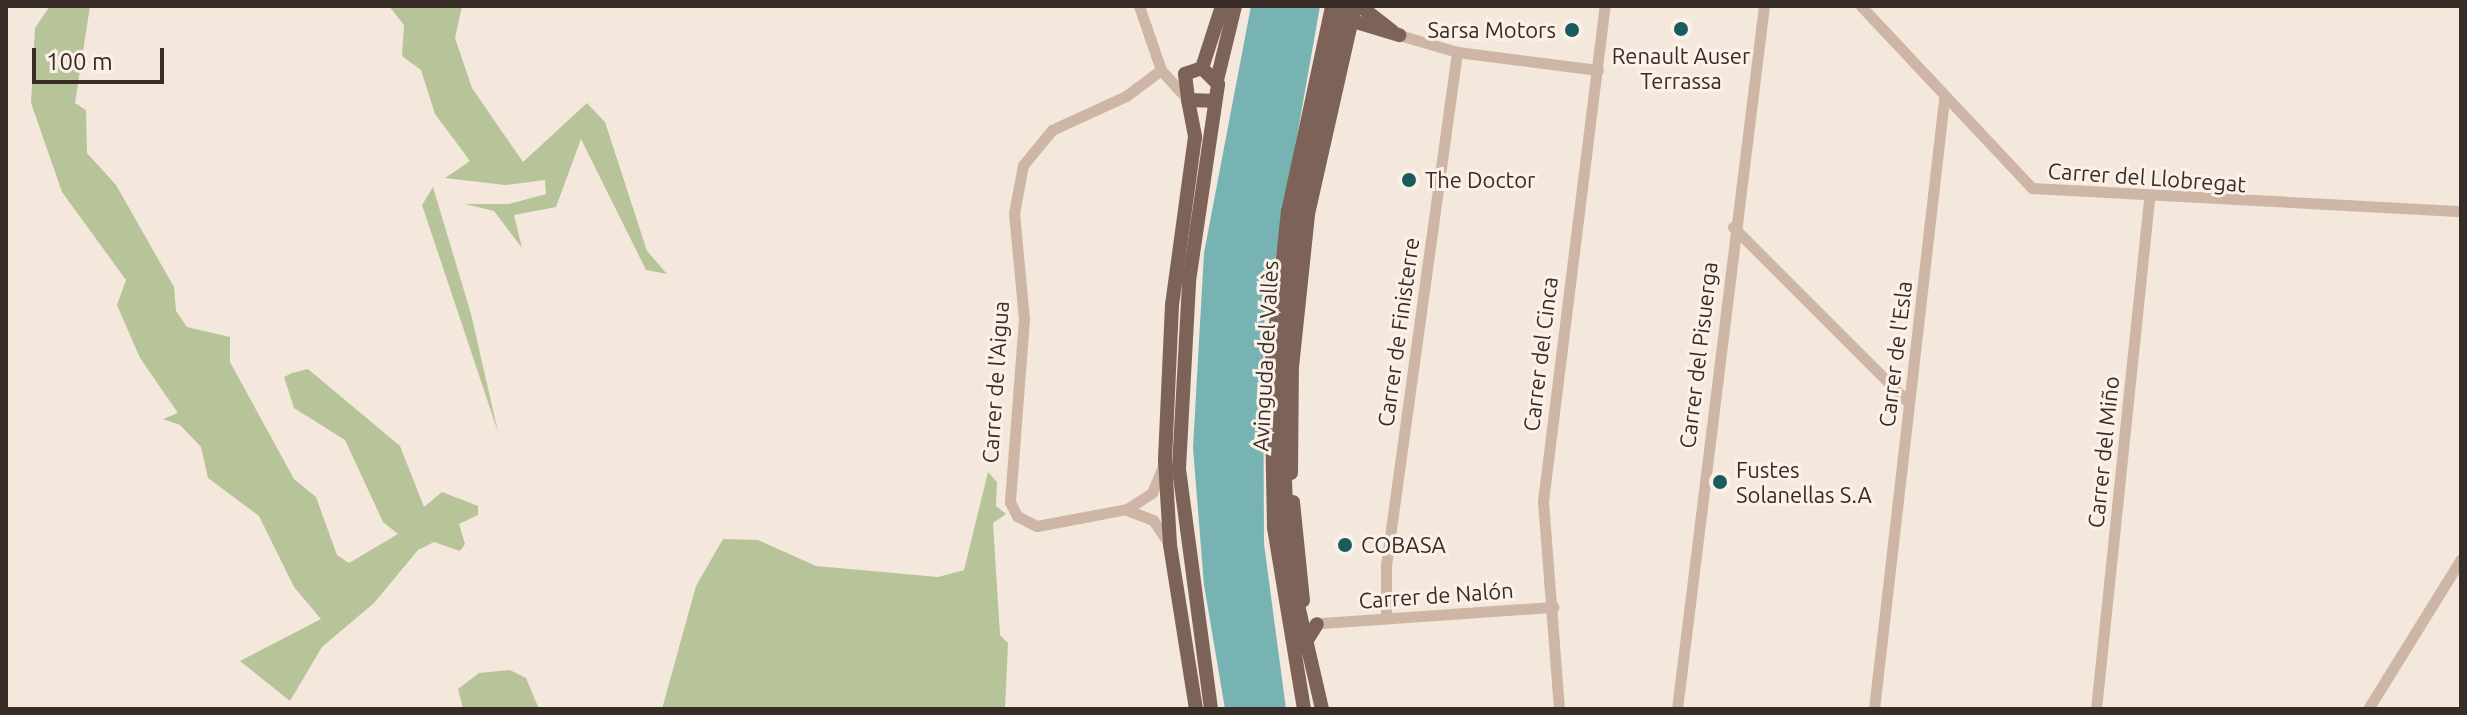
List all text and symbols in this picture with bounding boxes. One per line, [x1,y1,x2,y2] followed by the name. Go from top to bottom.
[1428,17,1556,43] place label: Sarsa Motors
[1672,20,1690,38] marker: Renault Auser Terrassa
[1563,21,1581,39] marker: Sarsa Motors
[36,32,168,82] scale bar
[1612,42,1750,94] place label: Renault Auser Terrassa
[46,48,113,75] text: 100 m
[2047,157,2247,197] street label: Carrer del Llobregat
[1425,167,1535,193] place label: The Doctor
[1400,171,1418,189] marker: The Doctor
[1372,236,1424,428] street label: Carrer de Finisterre
[1247,260,1283,452] street label: Avinguda del Vallès
[1673,260,1723,450] street label: Carrer del Pisuerga
[1517,275,1563,433] street label: Carrer del Cinca
[1873,279,1917,429] street label: Carrer de l'Esla
[976,300,1014,464] street label: Carrer de l'Aigua
[2082,375,2124,529] street label: Carrer del Miño
[1736,456,1872,508] place label: Fustes Solanellas S.A
[1711,473,1729,491] marker: Fustes Solanellas S.A
[1361,532,1446,558] place label: COBASA
[1336,536,1354,554] marker: COBASA
[1358,576,1514,614] street label: Carrer de Nalón

